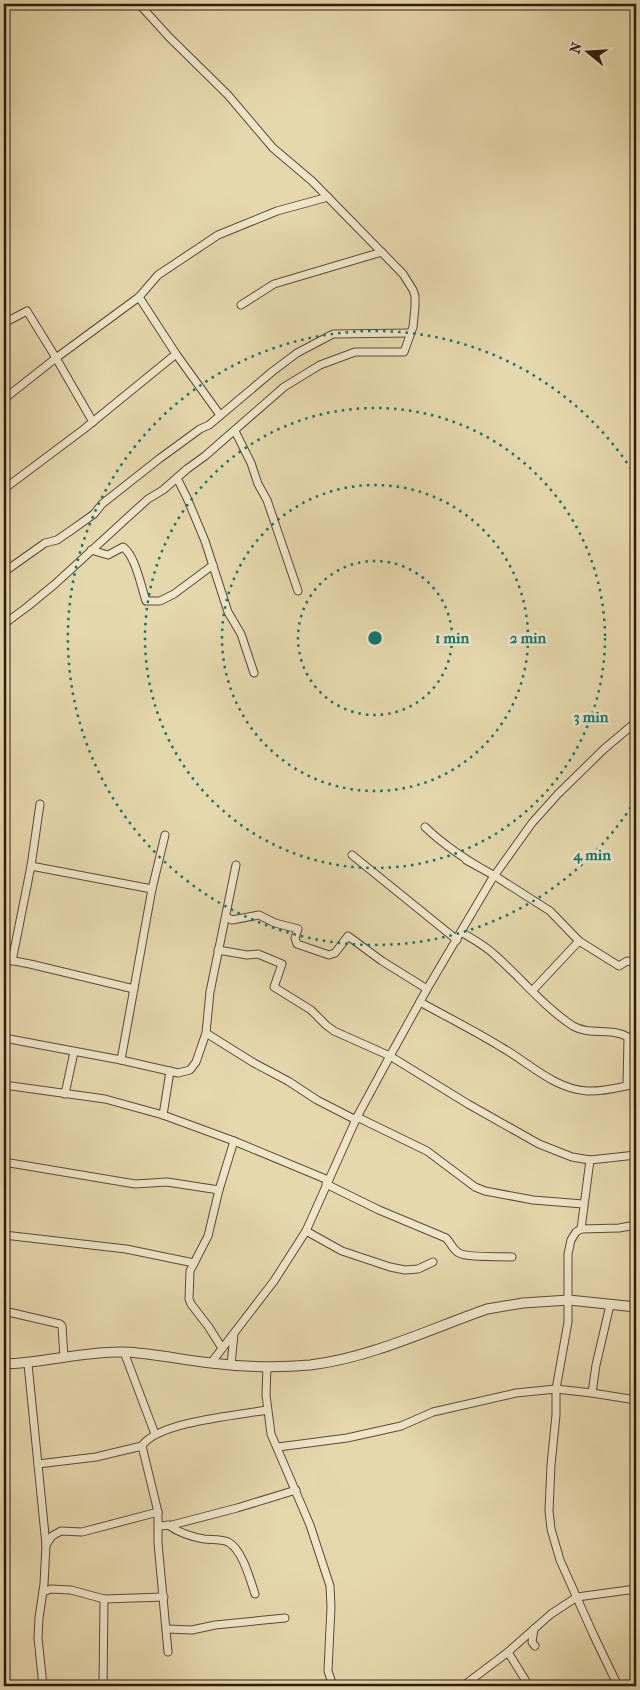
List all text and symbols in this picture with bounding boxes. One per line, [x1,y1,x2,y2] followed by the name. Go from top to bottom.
[562,28,612,78] north arrow
[566,40,586,56] text: N
[366,629,384,647] centre of rings
[435,629,469,647] text: 1 min
[510,629,547,647] text: 2 min
[574,708,609,726] text: 3 min
[572,846,611,864] text: 4 min

